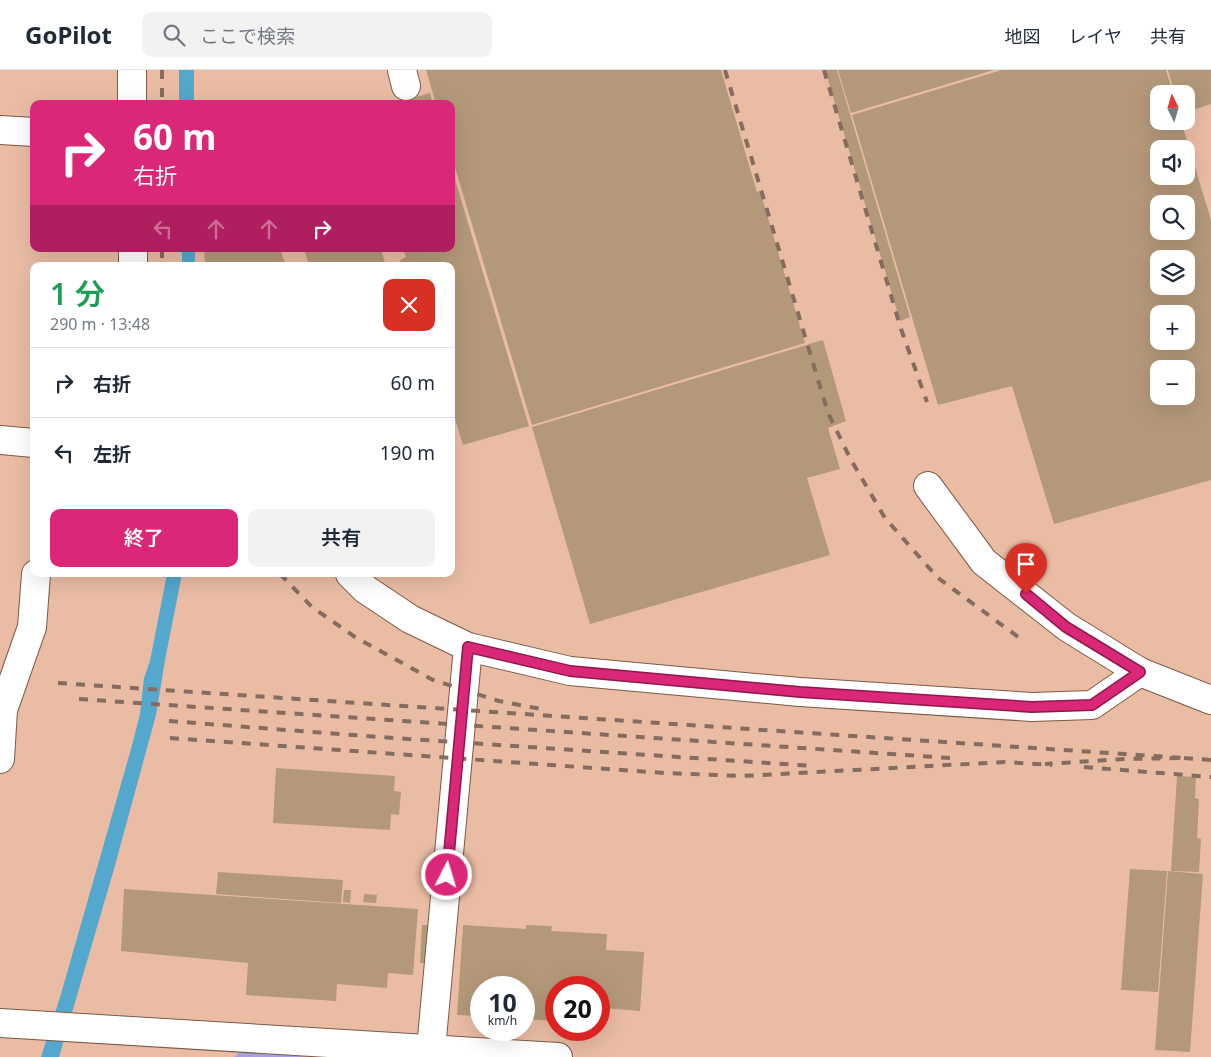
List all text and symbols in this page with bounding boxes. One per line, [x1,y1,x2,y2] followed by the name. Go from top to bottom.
[142,12,492,57] search box
[25,18,112,51] text: GoPilot
[160,21,188,49] icon: search
[200,23,295,49] text: ここで検索
[1005,24,1041,48] text: 地図
[1069,24,1122,48] text: レイヤ
[1150,24,1186,48] text: 共有
[1150,85,1195,130] north arrow
[1150,85,1195,405] map controls
[133,113,216,160] text: 60 m
[50,120,115,185] icon: right
[1150,140,1195,185] button: sound
[133,160,177,190] text: 右折
[1150,195,1195,240] button: search
[149,215,177,243] icon: left
[202,215,230,243] icon: ahead
[255,215,283,243] icon: ahead
[308,215,336,243] icon: right
[1150,250,1195,295] button: layers
[50,273,105,314] text: 1 分
[383,279,435,331] button: close
[1150,305,1195,350] button: +
[50,313,150,335] text: 290 m · 13:48
[1150,360,1195,405] button: −
[50,369,78,397] icon: right
[391,370,435,396] text: 60 m
[93,371,131,397] text: 右折
[50,439,78,467] icon: left
[380,440,435,466] text: 190 m
[93,441,131,467] text: 左折
[50,509,238,567] button: 終了
[248,509,435,567] button: 共有
[1005,543,1047,594] pin
[1012,550,1040,578] icon: arrive
[420,848,472,900] position arrow
[545,976,610,1041] speed limit sign: 20
[488,985,517,1019] text: 10
[488,1012,517,1029] text: km/h

